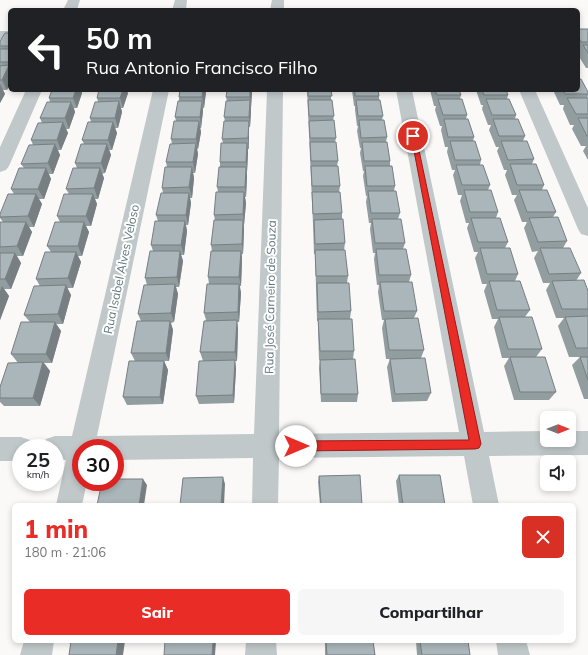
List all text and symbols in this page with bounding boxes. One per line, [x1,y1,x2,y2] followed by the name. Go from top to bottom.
[86,21,152,56] text: 50 m
[20,24,72,76] icon: left
[86,56,317,79] text: Rua Antonio Francisco Filho
[396,119,430,153] pin
[402,125,424,147] icon: arrive
[100,203,142,335] street label: Rua Isabel Alves Veloso
[261,220,279,374] street label: Rua José Carneiro de Souza
[540,411,576,447] north arrow
[540,411,576,491] map controls
[275,425,317,467] position arrow
[72,439,124,491] speed limit sign: 30
[26,447,50,472] text: 25
[540,455,576,491] button: sound
[27,468,49,481] text: km/h
[24,514,88,544] text: 1 min
[522,516,564,558] button: close
[24,544,106,560] text: 180 m · 21:06
[24,589,290,635] button: Sair
[298,589,564,635] button: Compartilhar

